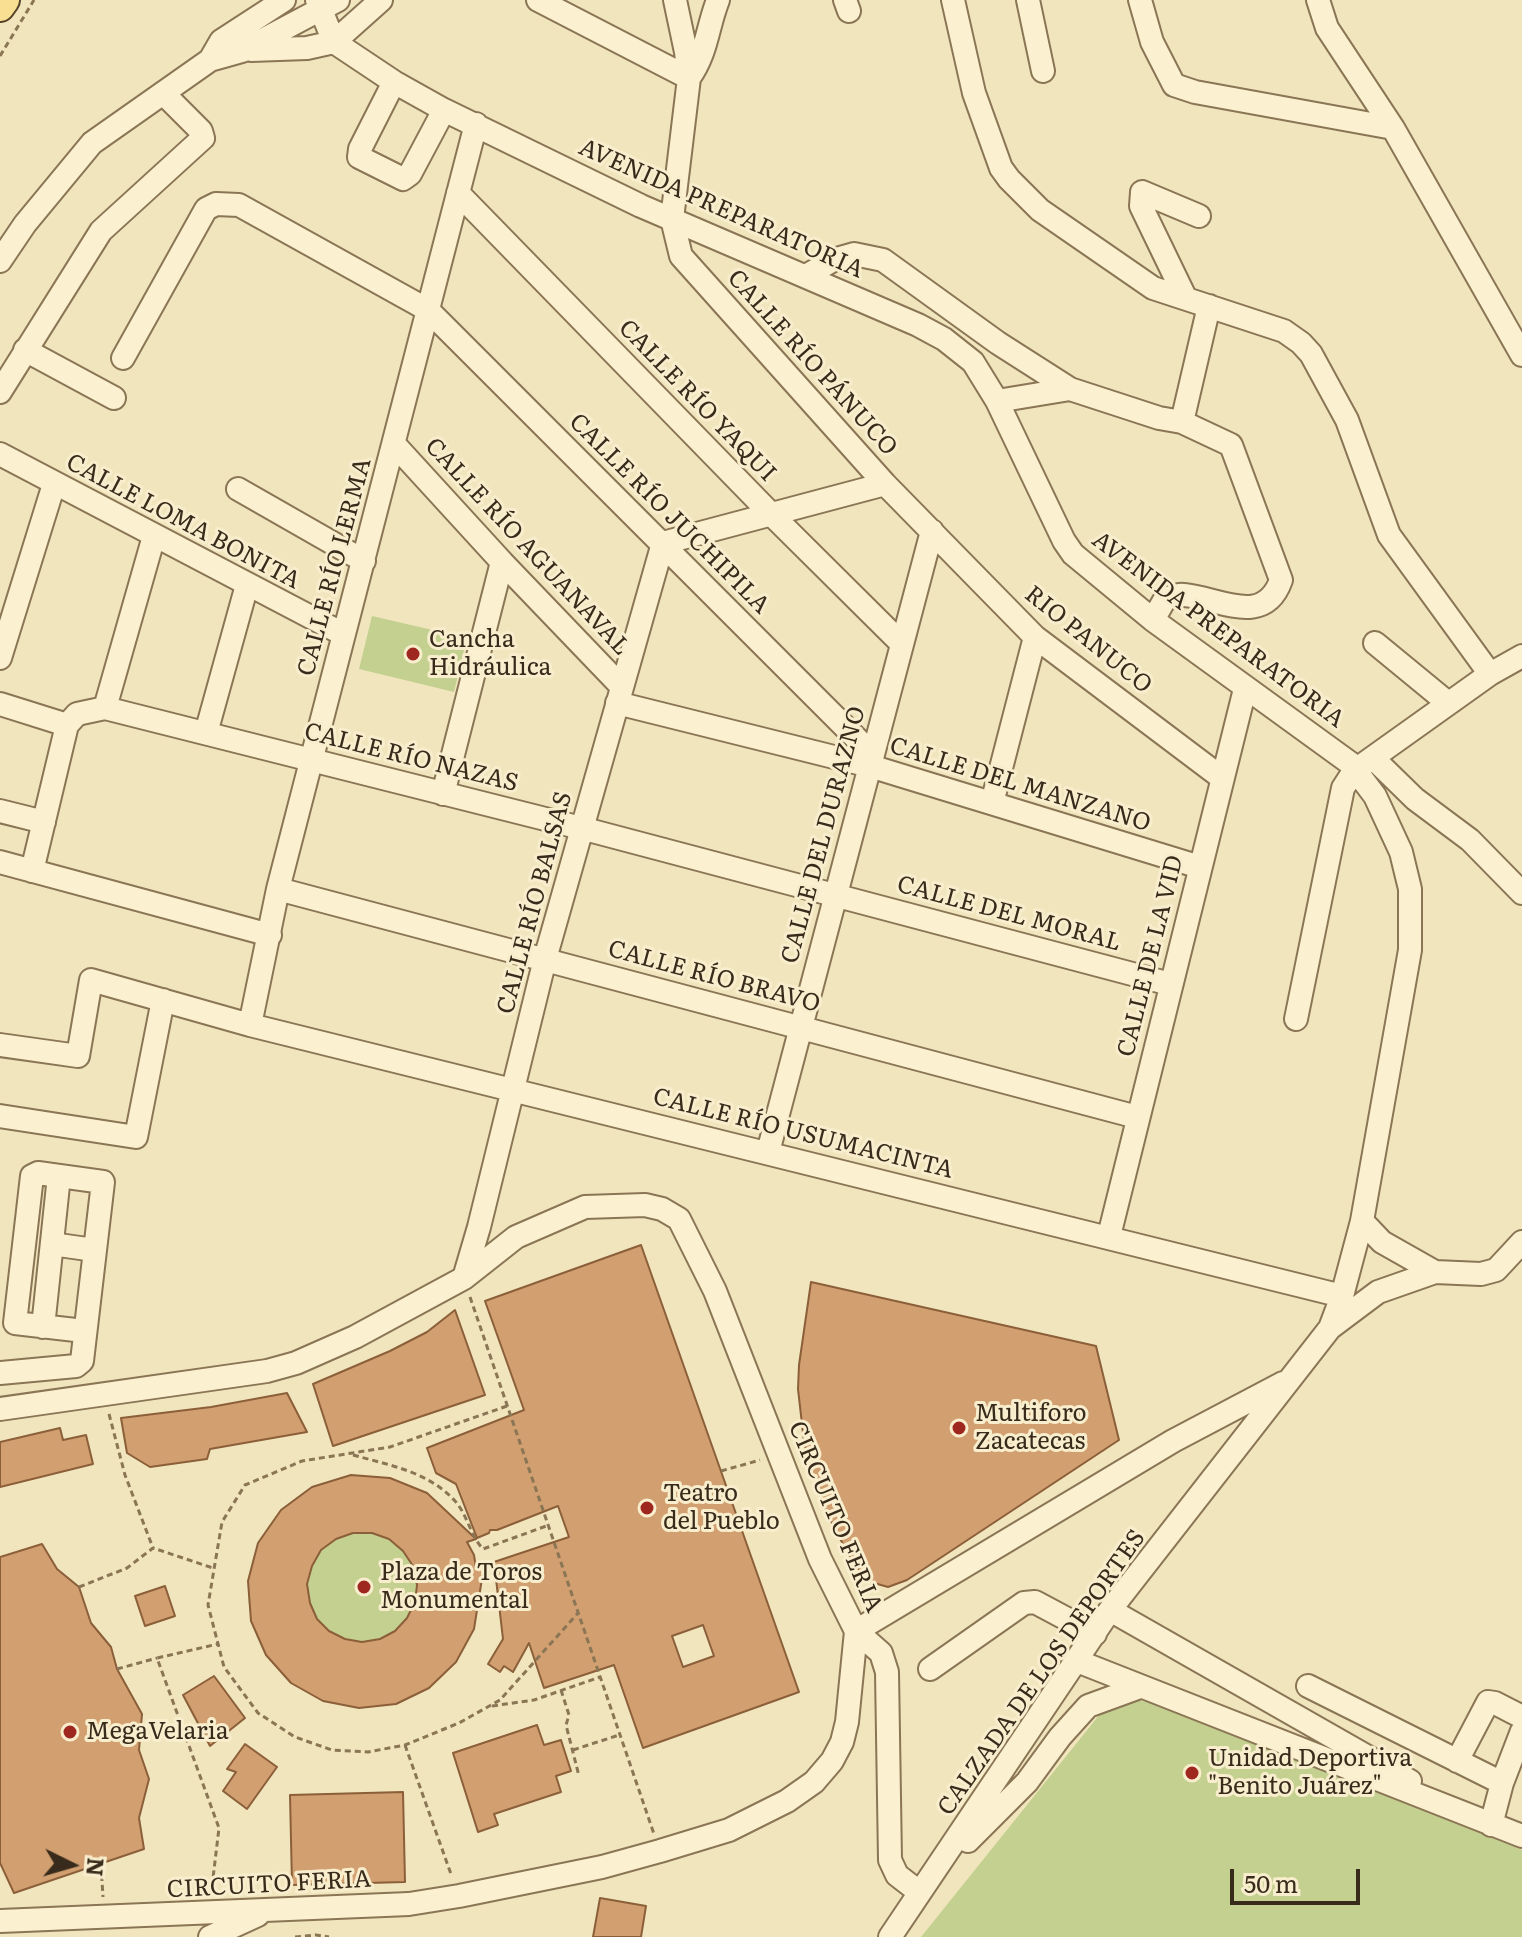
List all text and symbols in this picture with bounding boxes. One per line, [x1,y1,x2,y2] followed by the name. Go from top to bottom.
[574,133,868,285] street label: AVENIDA PREPARATORIA
[721,264,903,462] street label: CALLE RÍO PÁNUCO
[612,314,782,488] street label: CALLE RÍO YAQUI
[563,408,775,620] street label: CALLE RÍO JUCHIPILA
[419,432,635,662] street label: CALLE RÍO AGUANAVAL
[61,448,305,596] street label: CALLE LOMA BONITA
[292,455,378,679] street label: CALLE RÍO LERMA
[1086,526,1350,734] street label: AVENIDA PREPARATORIA
[1019,580,1157,700] street label: RIO PANUCO
[429,626,552,682] place label: Cancha Hidráulica
[404,645,422,663] marker: Cancha Hidráulica
[776,703,872,967] street label: CALLE DEL DURAZNO
[301,718,521,798] street label: CALLE RÍO NAZAS
[886,732,1154,838] street label: CALLE DEL MANZANO
[491,789,579,1017] street label: CALLE RÍO BALSAS
[1112,852,1190,1060] street label: CALLE DE LA VID
[894,870,1124,958] street label: CALLE DEL MORAL
[605,935,823,1019] street label: CALLE RÍO BRAVO
[650,1083,956,1185] street label: CALLE RÍO USUMACINTA
[975,1400,1087,1456] place label: Multiforo Zacatecas
[782,1417,888,1617] street label: CIRCUITO FERIA
[950,1419,968,1437] marker: Multiforo Zacatecas
[663,1480,780,1536] place label: Teatro del Pueblo
[638,1499,656,1517] marker: Teatro del Pueblo
[932,1525,1152,1821] street label: CALZADA DE LOS DEPORTES
[380,1559,542,1615] place label: Plaza de Toros Monumental
[355,1578,373,1596] marker: Plaza de Toros Monumental
[86,1718,229,1746] place label: MegaVelaria
[61,1723,79,1741] marker: MegaVelaria
[1208,1745,1412,1801] place label: Unidad Deportiva "Benito Juárez"
[1183,1764,1201,1782] marker: Unidad Deportiva "Benito Juárez"
[32,1825,112,1905] north arrow
[1234,1853,1364,1903] scale bar
[79,1856,114,1878] text: N
[166,1865,372,1905] street label: CIRCUITO FERIA
[1244,1865,1298,1900] text: 50 m

